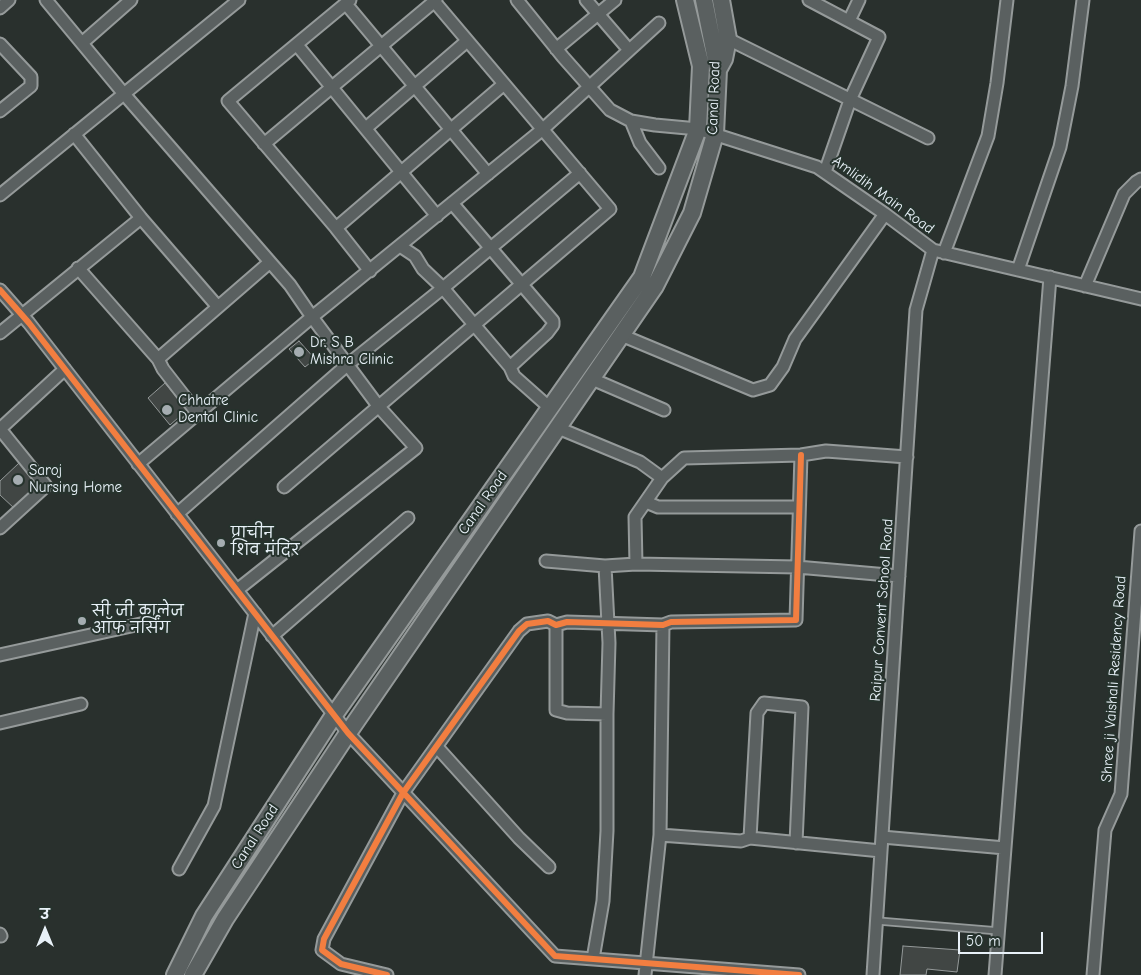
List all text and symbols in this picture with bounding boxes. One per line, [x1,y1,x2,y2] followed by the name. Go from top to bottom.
[704,61,724,135] street label: Canal Road
[829,152,937,238] street label: Amlidih Main Road
[310,334,394,369] place label: Dr. S B Mishra Clinic
[292,345,306,359] marker: Dr. S B Mishra Clinic
[178,392,258,427] place label: Chhatre Dental Clinic
[160,403,174,417] marker: Chhatre Dental Clinic
[29,462,122,497] place label: Saroj Nursing Home
[455,468,511,538] street label: Canal Road
[11,473,25,487] marker: Saroj Nursing Home
[867,518,897,702] street label: Raipur Convent School Road
[231,525,299,560] place label: प्राचीन शिव मंदिर
[215,537,227,549] marker: प्राचीन शिव मंदिर
[1098,575,1130,783] street label: Shree ji Vaishali Residency Road
[92,603,184,638] place label: सी जी कालेज ऑफ नर्सिंग
[76,615,88,627] marker: सी जी कालेज ऑफ नर्सिंग
[227,801,283,873] street label: Canal Road
[20,905,70,955] north arrow
[40,906,50,923] text: उ
[961,922,1046,954] scale bar
[966,932,1001,950] text: 50 m

